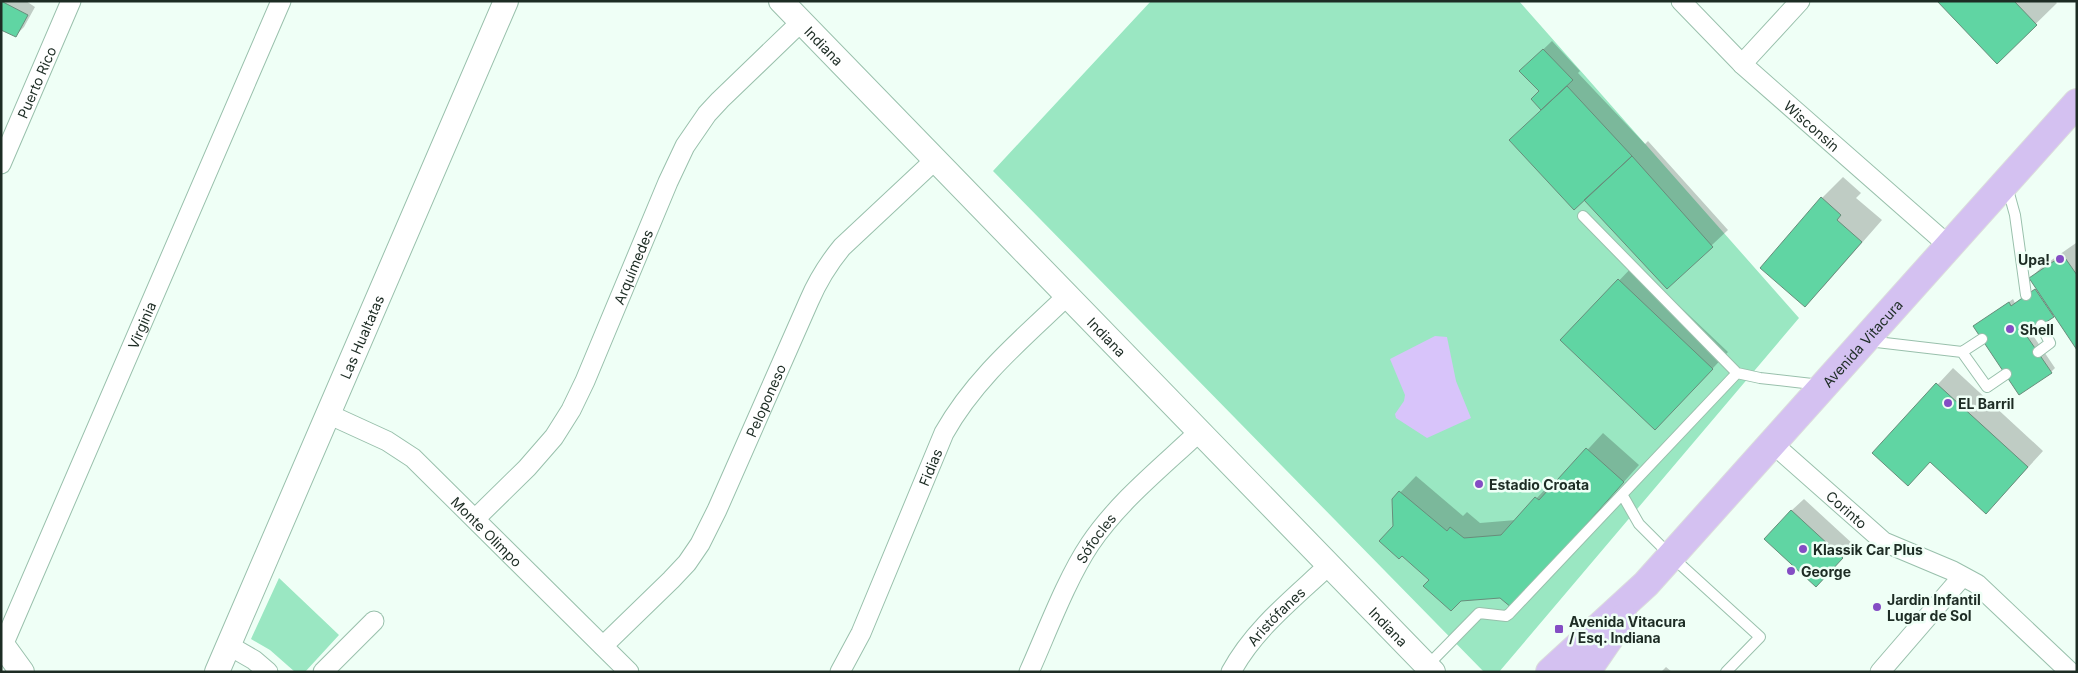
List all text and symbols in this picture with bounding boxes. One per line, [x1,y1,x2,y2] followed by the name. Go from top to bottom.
[801,22,847,69] street label: Indiana
[13,44,59,121] street label: Puerto Rico
[1781,97,1843,155] street label: Wisconsin
[610,227,656,307] street label: Arquímedes
[2018,251,2050,268] place label: Upa!
[2054,253,2066,265] marker: Upa!
[336,292,387,381] street label: Las Hualtatas
[1818,296,1906,390] street label: Avenida Vitacura
[124,299,159,351] street label: Virginia
[1084,313,1130,360] street label: Indiana
[2020,321,2054,338] place label: Shell
[2004,323,2016,335] marker: Shell
[742,361,789,439] street label: Peloponeso
[1958,395,2014,412] place label: EL Barril
[1942,397,1954,409] marker: EL Barril
[915,446,945,488] street label: Fidias
[1489,476,1589,493] place label: Estadio Croata
[1473,478,1485,490] marker: Estadio Croata
[1823,487,1871,532] street label: Corinto
[448,493,526,570] street label: Monte Olimpo
[1072,509,1119,566] street label: Sófocles
[1813,541,1923,558] place label: Klassik Car Plus
[1797,543,1809,555] marker: Klassik Car Plus
[1801,563,1851,580] place label: George
[1785,565,1797,577] marker: George
[1243,583,1308,649] street label: Aristófanes
[1887,591,1981,624] place label: Jardin Infantil Lugar de Sol
[1871,601,1883,613] marker: Jardin Infantil Lugar de Sol
[1366,603,1412,650] street label: Indiana
[1569,613,1686,646] place label: Avenida Vitacura / Esq. Indiana
[1553,623,1565,635] marker: Avenida Vitacura / Esq. Indiana

